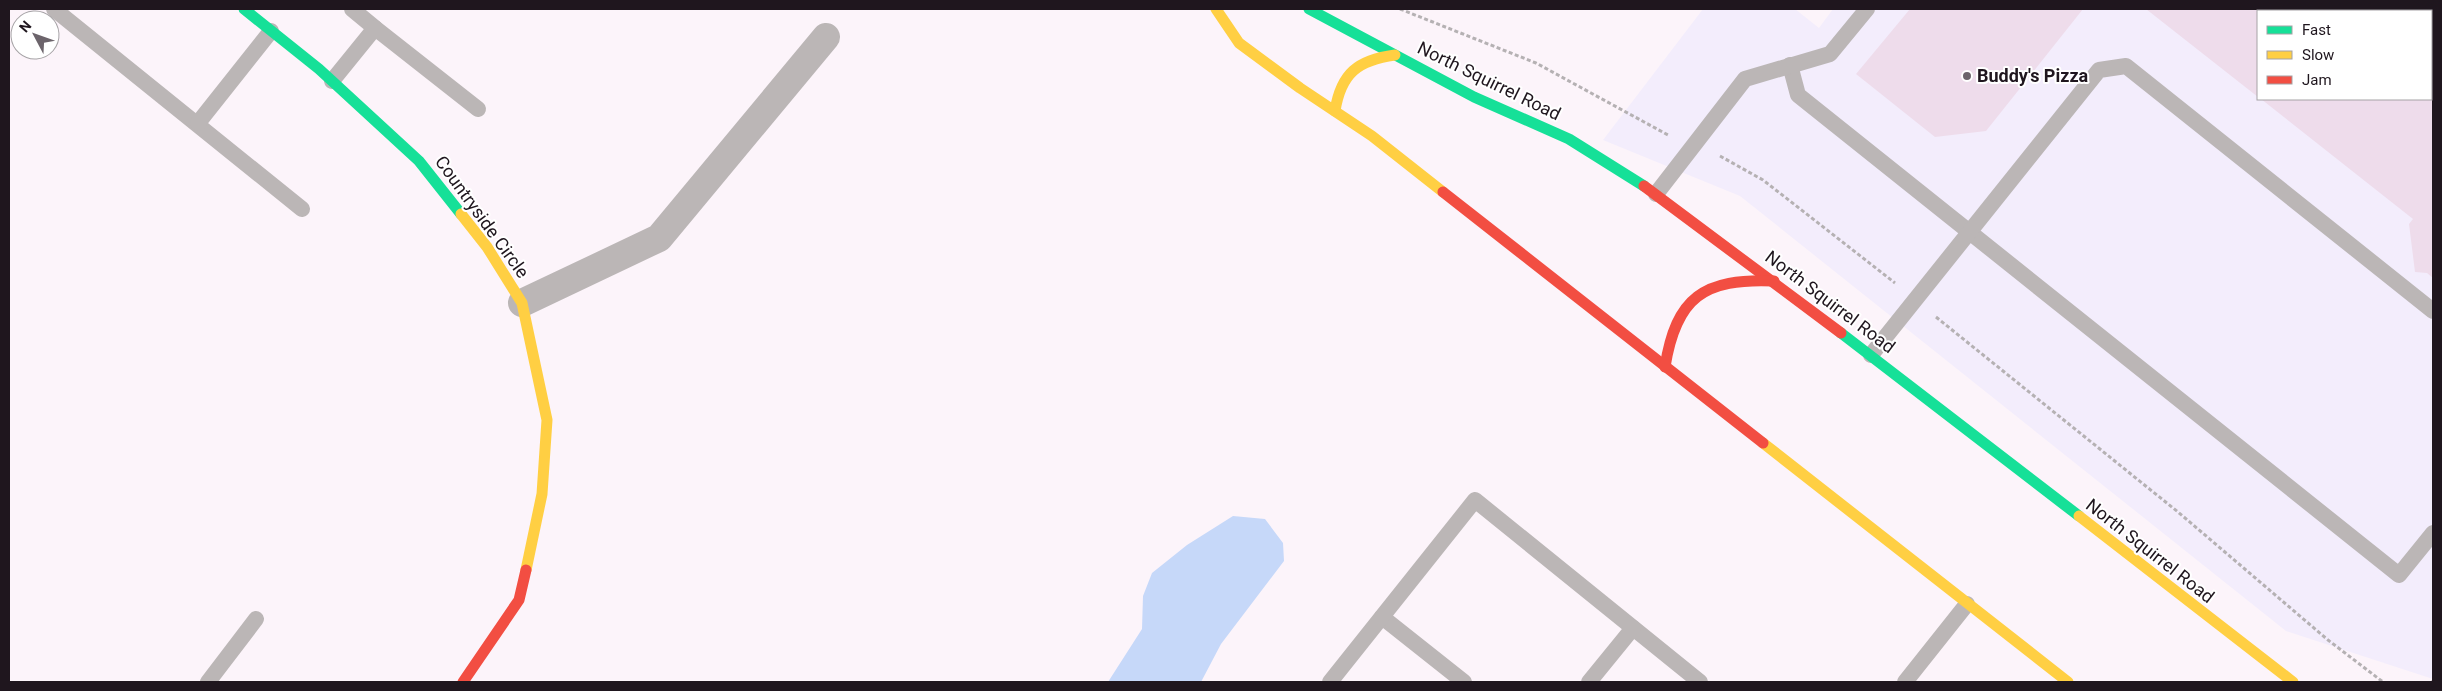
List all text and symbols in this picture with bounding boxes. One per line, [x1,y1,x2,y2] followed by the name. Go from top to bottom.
[10,10,60,60] north arrow
[2257,10,2432,100] legend
[16,17,34,35] text: N
[2302,21,2331,39] text: Fast
[1414,37,1564,124] street label: North Squirrel Road
[2302,46,2334,64] text: Slow
[1977,65,2089,86] place label: Buddy's Pizza
[1961,70,1973,82] marker: Buddy's Pizza
[2302,71,2332,89] text: Jam
[431,152,534,282] street label: Countryside Circle
[1761,246,1899,357] street label: North Squirrel Road
[2082,494,2219,607] street label: North Squirrel Road

